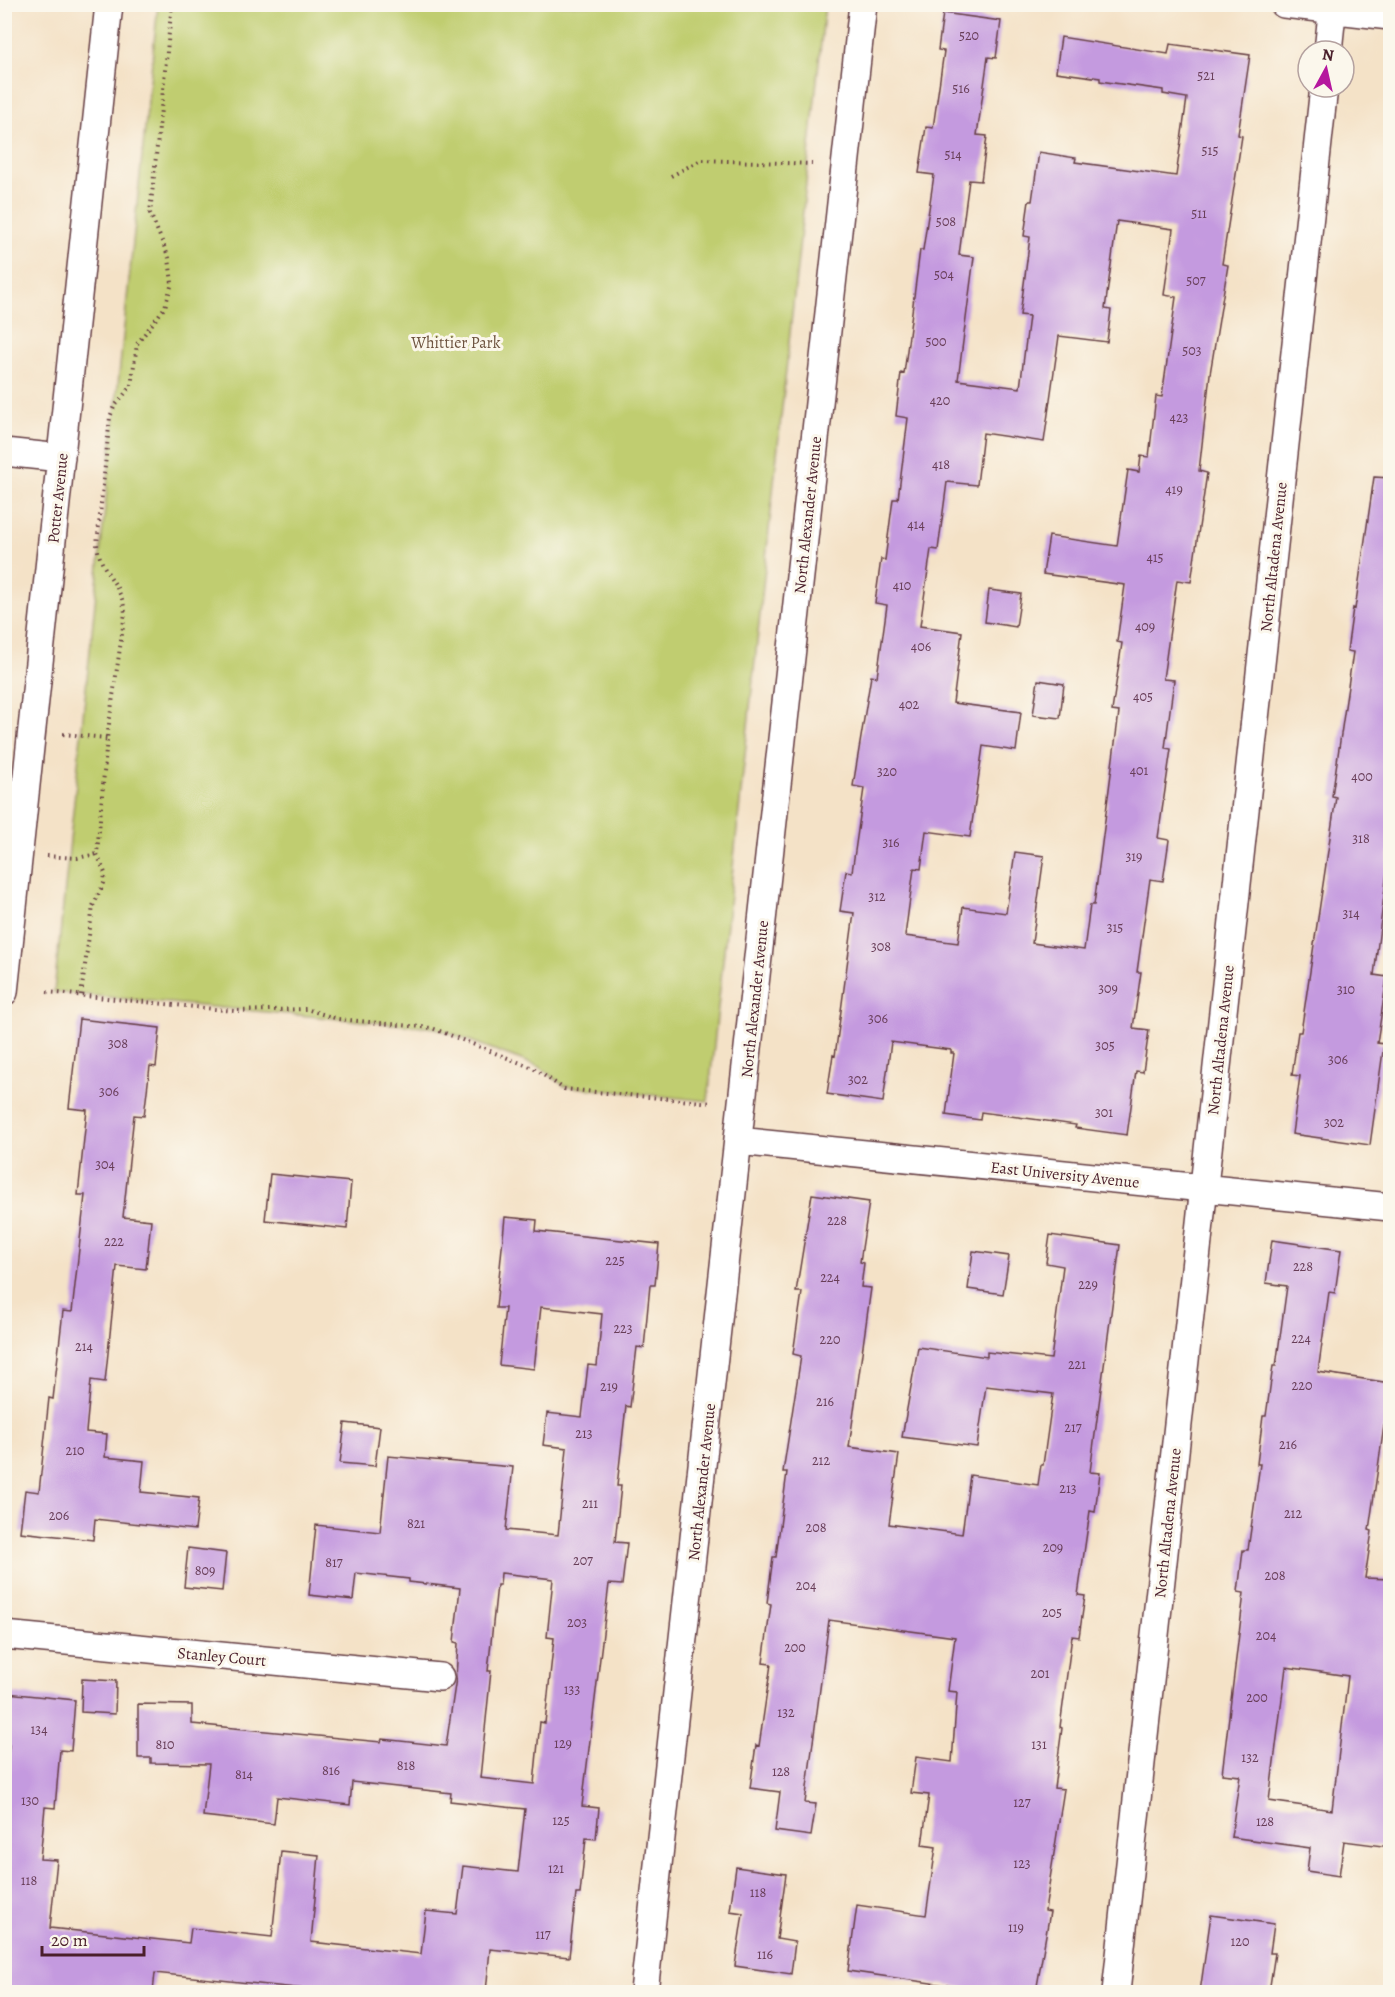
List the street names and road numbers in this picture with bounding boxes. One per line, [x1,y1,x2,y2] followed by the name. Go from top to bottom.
[789,435,827,595] street label: North Alexander Avenue
[42,452,74,544] street label: Potter Avenue
[1255,481,1293,633] street label: North Altadena Avenue
[736,919,774,1079] street label: North Alexander Avenue
[1202,964,1240,1116] street label: North Altadena Avenue
[989,1156,1140,1194] street label: East University Avenue
[683,1402,721,1562] street label: North Alexander Avenue
[1149,1447,1187,1599] street label: North Altadena Avenue
[177,1642,267,1672] street label: Stanley Court

